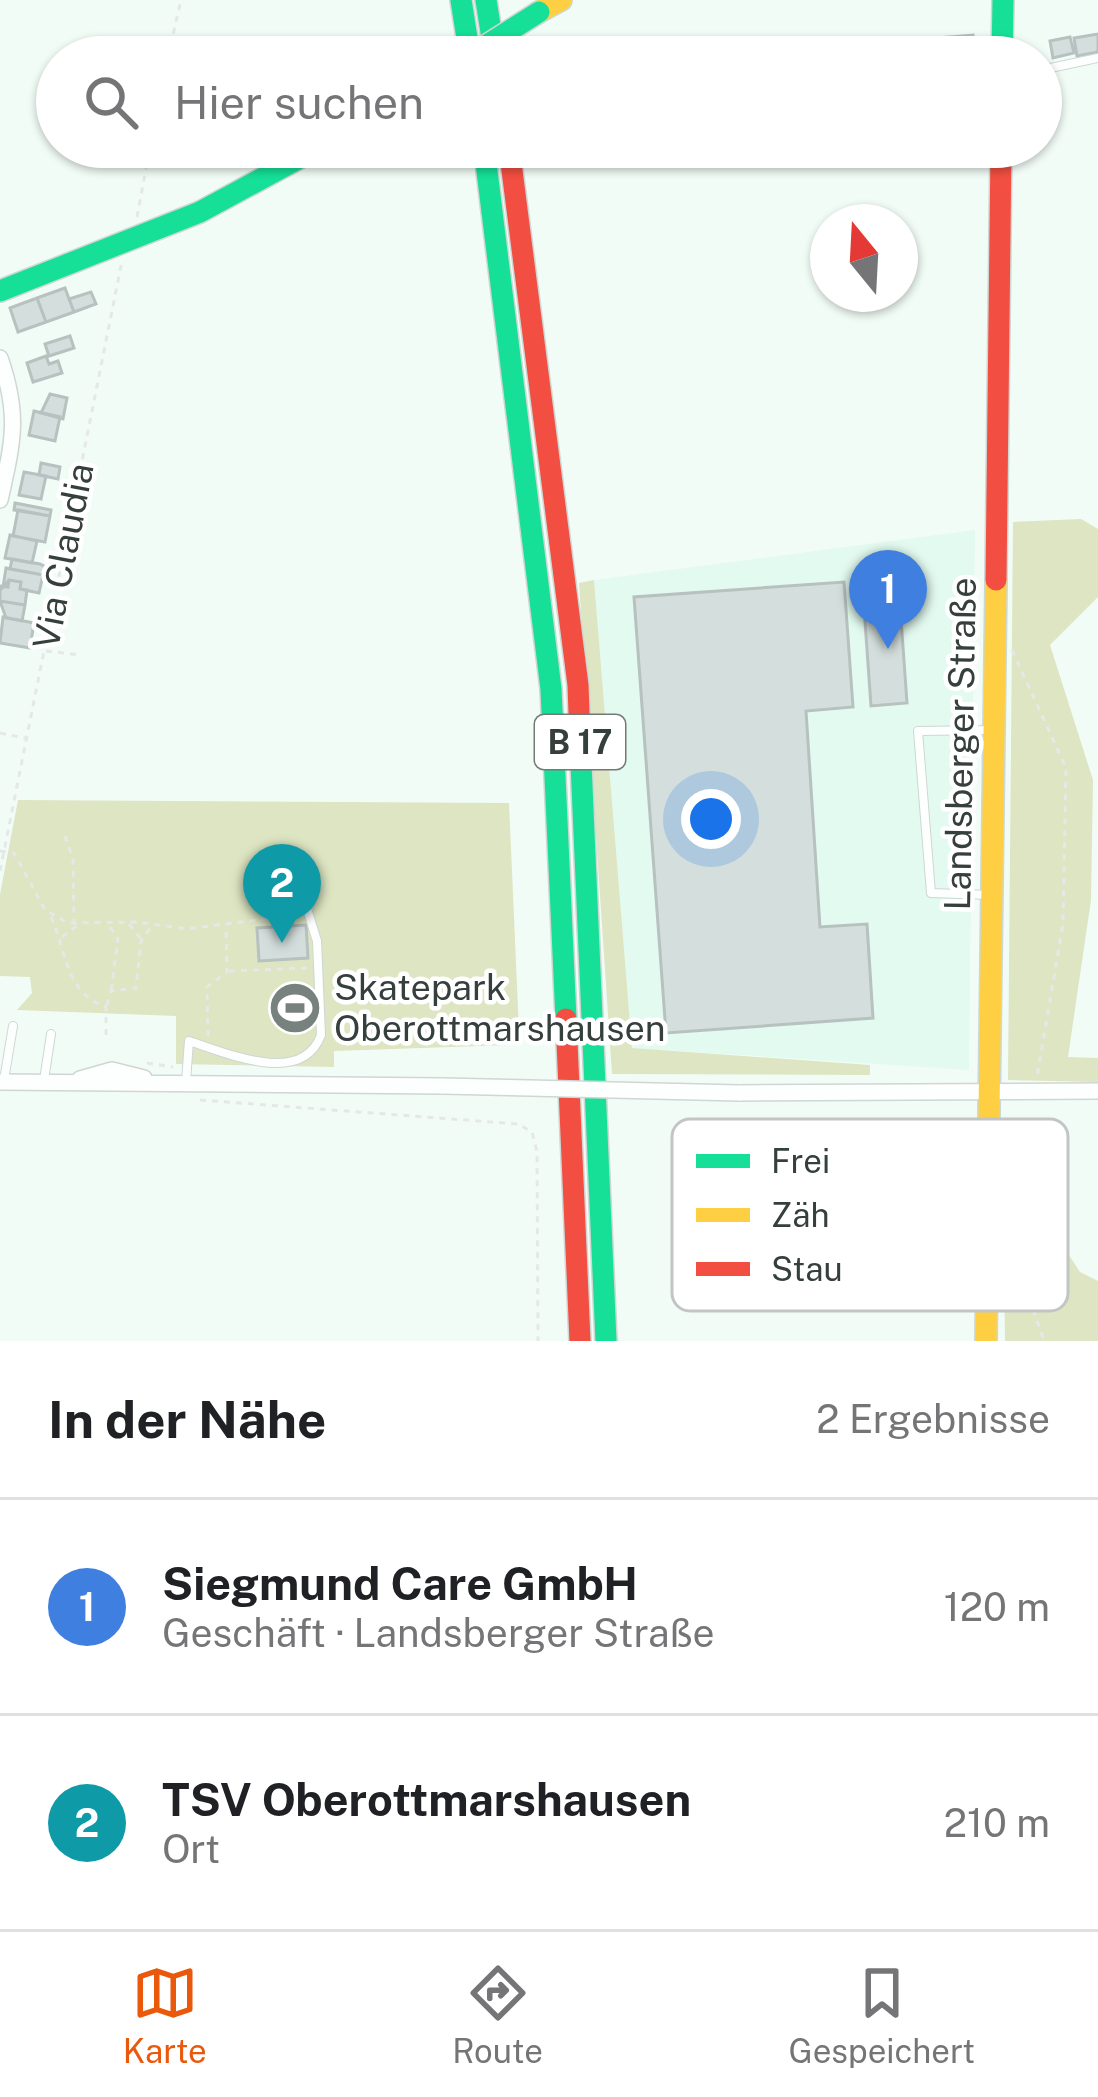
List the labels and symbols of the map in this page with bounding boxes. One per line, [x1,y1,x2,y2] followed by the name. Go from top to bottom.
[810,204,918,312] north arrow
[24,459,102,653] street label: Via Claudia
[849,550,927,649] pin: 1
[936,577,984,911] street label: Landsberger Straße
[535,715,625,769] road number: B 17
[681,789,741,849] your location
[243,844,321,943] pin: 2
[334,966,666,1049] place label: Skatepark Oberottmarshausen
[267,980,323,1036] sports icon: Skatepark Oberottmarshausen
[672,1119,1068,1311] legend
[771,1142,830,1180] text: Frei
[771,1196,829,1234] text: Zäh
[771,1250,843,1288] text: Stau

